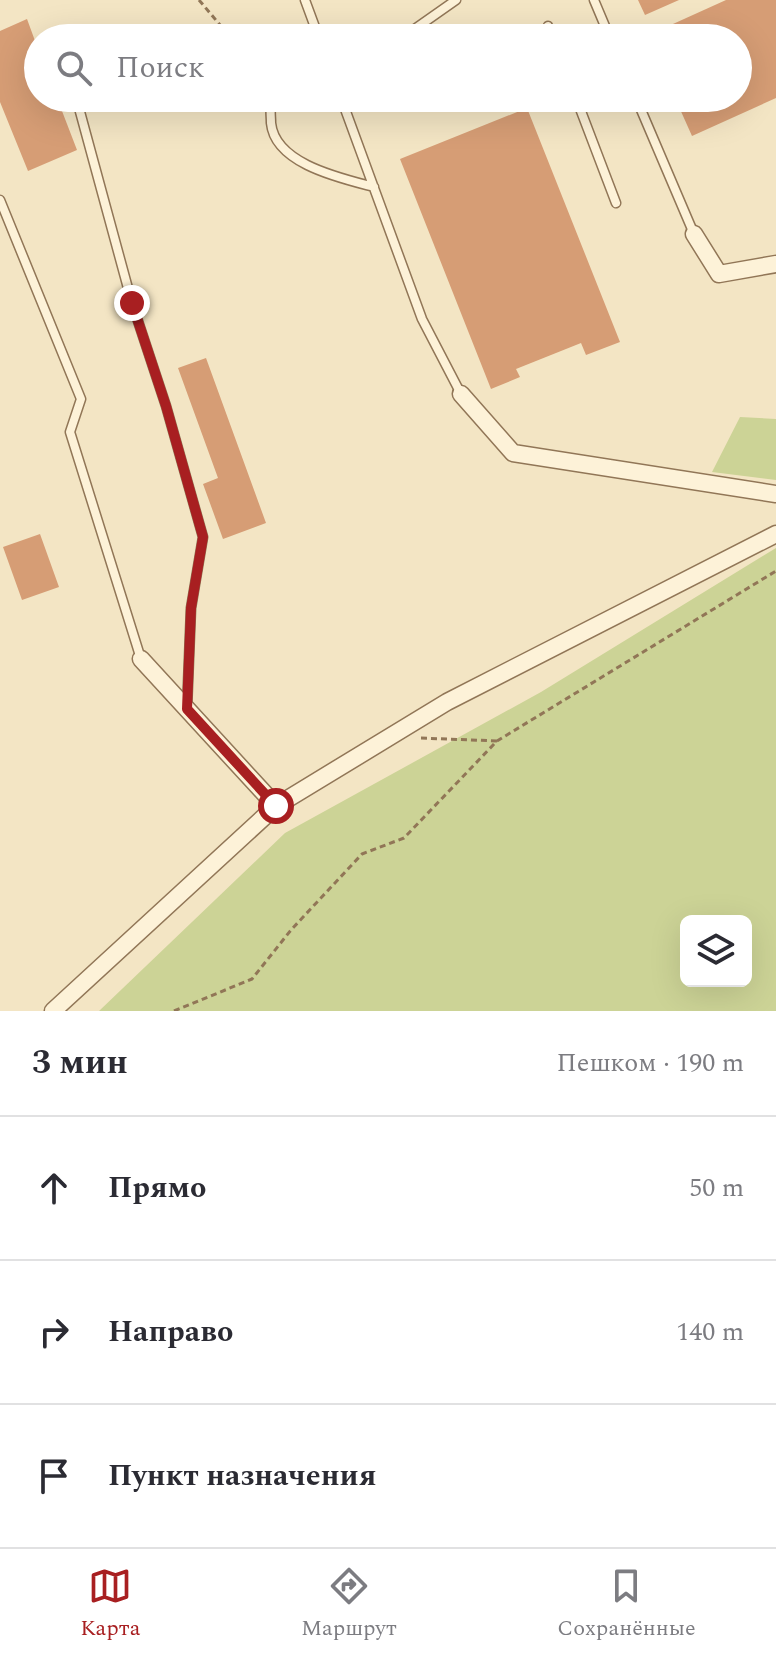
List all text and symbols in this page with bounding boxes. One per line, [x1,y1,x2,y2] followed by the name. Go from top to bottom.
[24,24,752,112] search box
[116,45,205,91] text: Поиск
[52,46,96,90] icon: search
[114,285,150,321] route end
[258,788,294,824] route start
[680,915,752,987] map controls
[680,915,752,987] button: layers
[32,1037,128,1089] text: 3 мин
[557,1043,744,1083] text: Пешком · 190 m
[108,1165,206,1211] text: Прямо
[32,1166,76,1210] icon: ahead
[689,1168,744,1208] text: 50 m
[108,1309,233,1355] text: Направо
[32,1310,76,1354] icon: right
[676,1312,744,1352] text: 140 m
[108,1453,376,1499] text: Пункт назначения
[32,1454,76,1498] icon: arrive
[80,1564,140,1645] tab: Карта
[301,1564,397,1645] tab: Маршрут
[557,1564,696,1645] tab: Сохранённые

